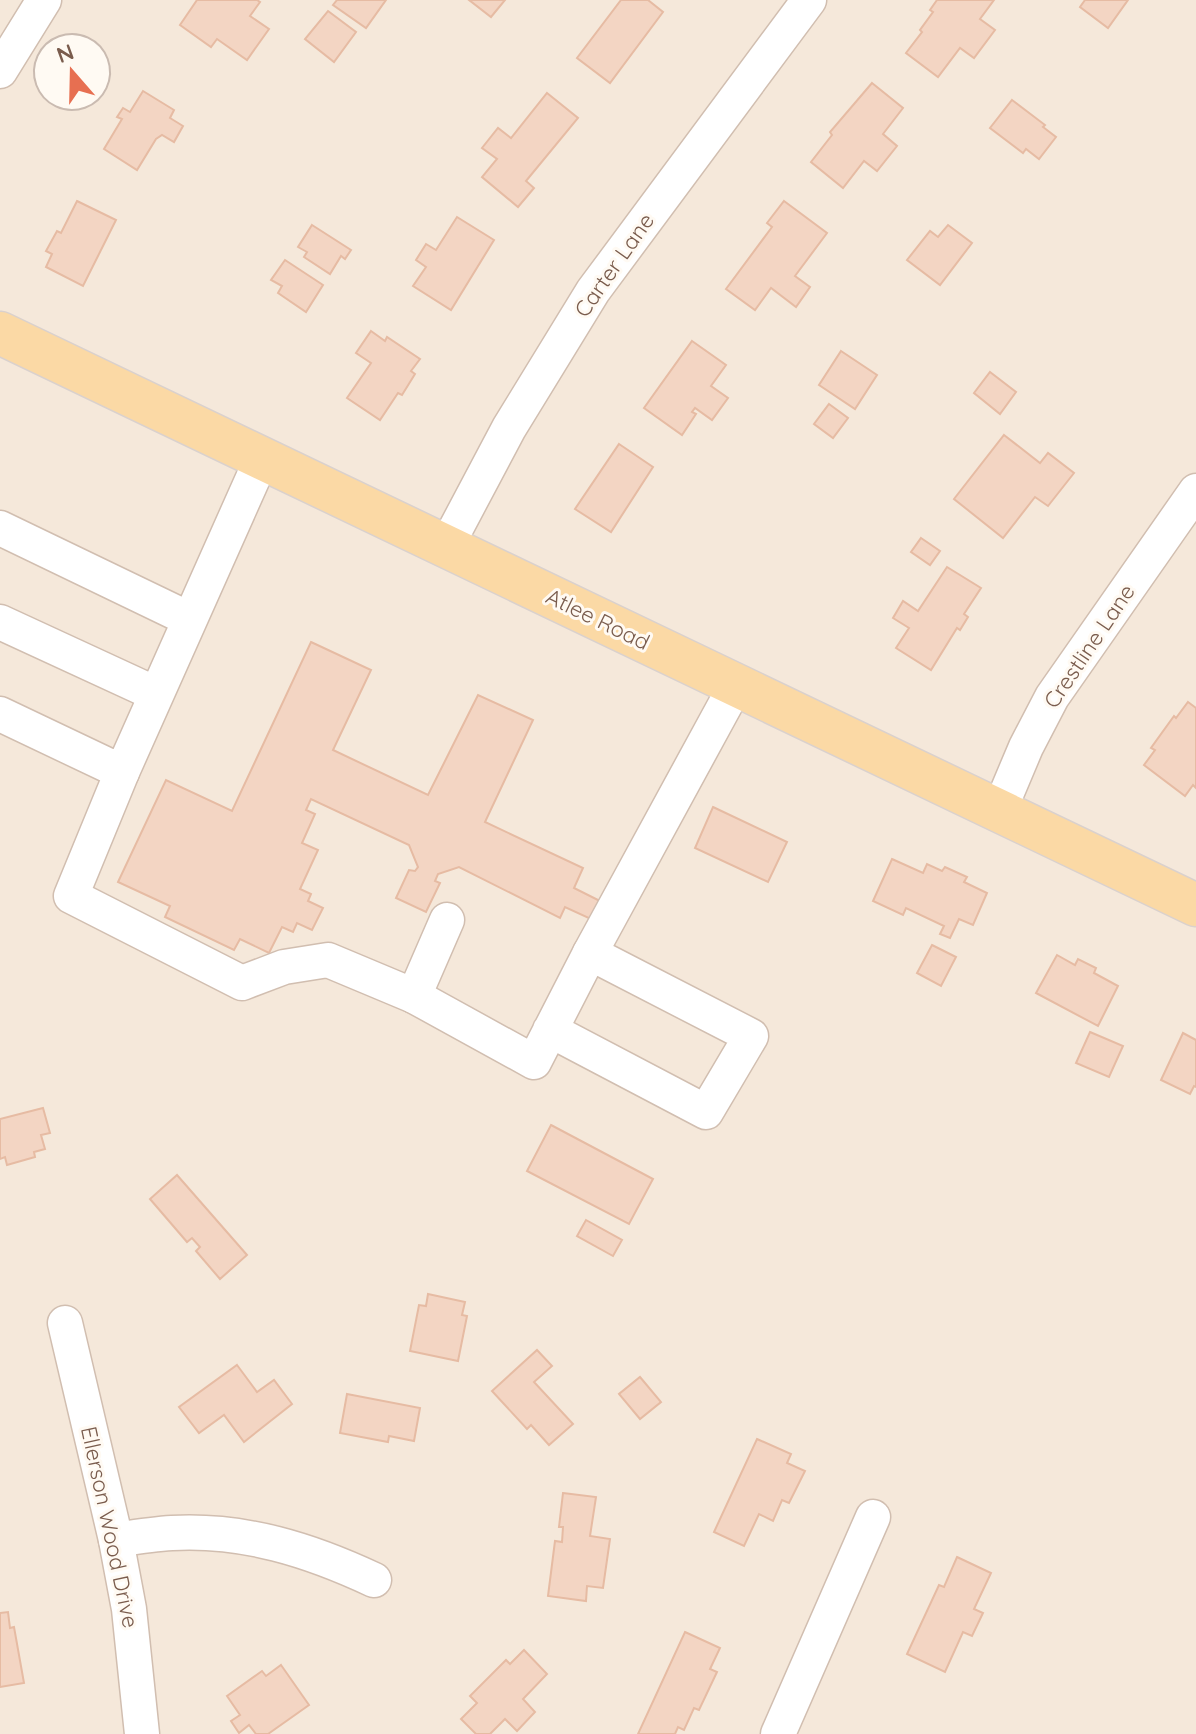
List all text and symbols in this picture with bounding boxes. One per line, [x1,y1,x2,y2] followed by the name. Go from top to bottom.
[32,32,112,112] north arrow
[53,37,78,69] text: N
[568,208,660,322] street label: Carter Lane
[1037,579,1141,713] street label: Crestline Lane
[542,582,654,656] street label: Atlee Road
[75,1424,145,1630] street label: Ellerson Wood Drive

